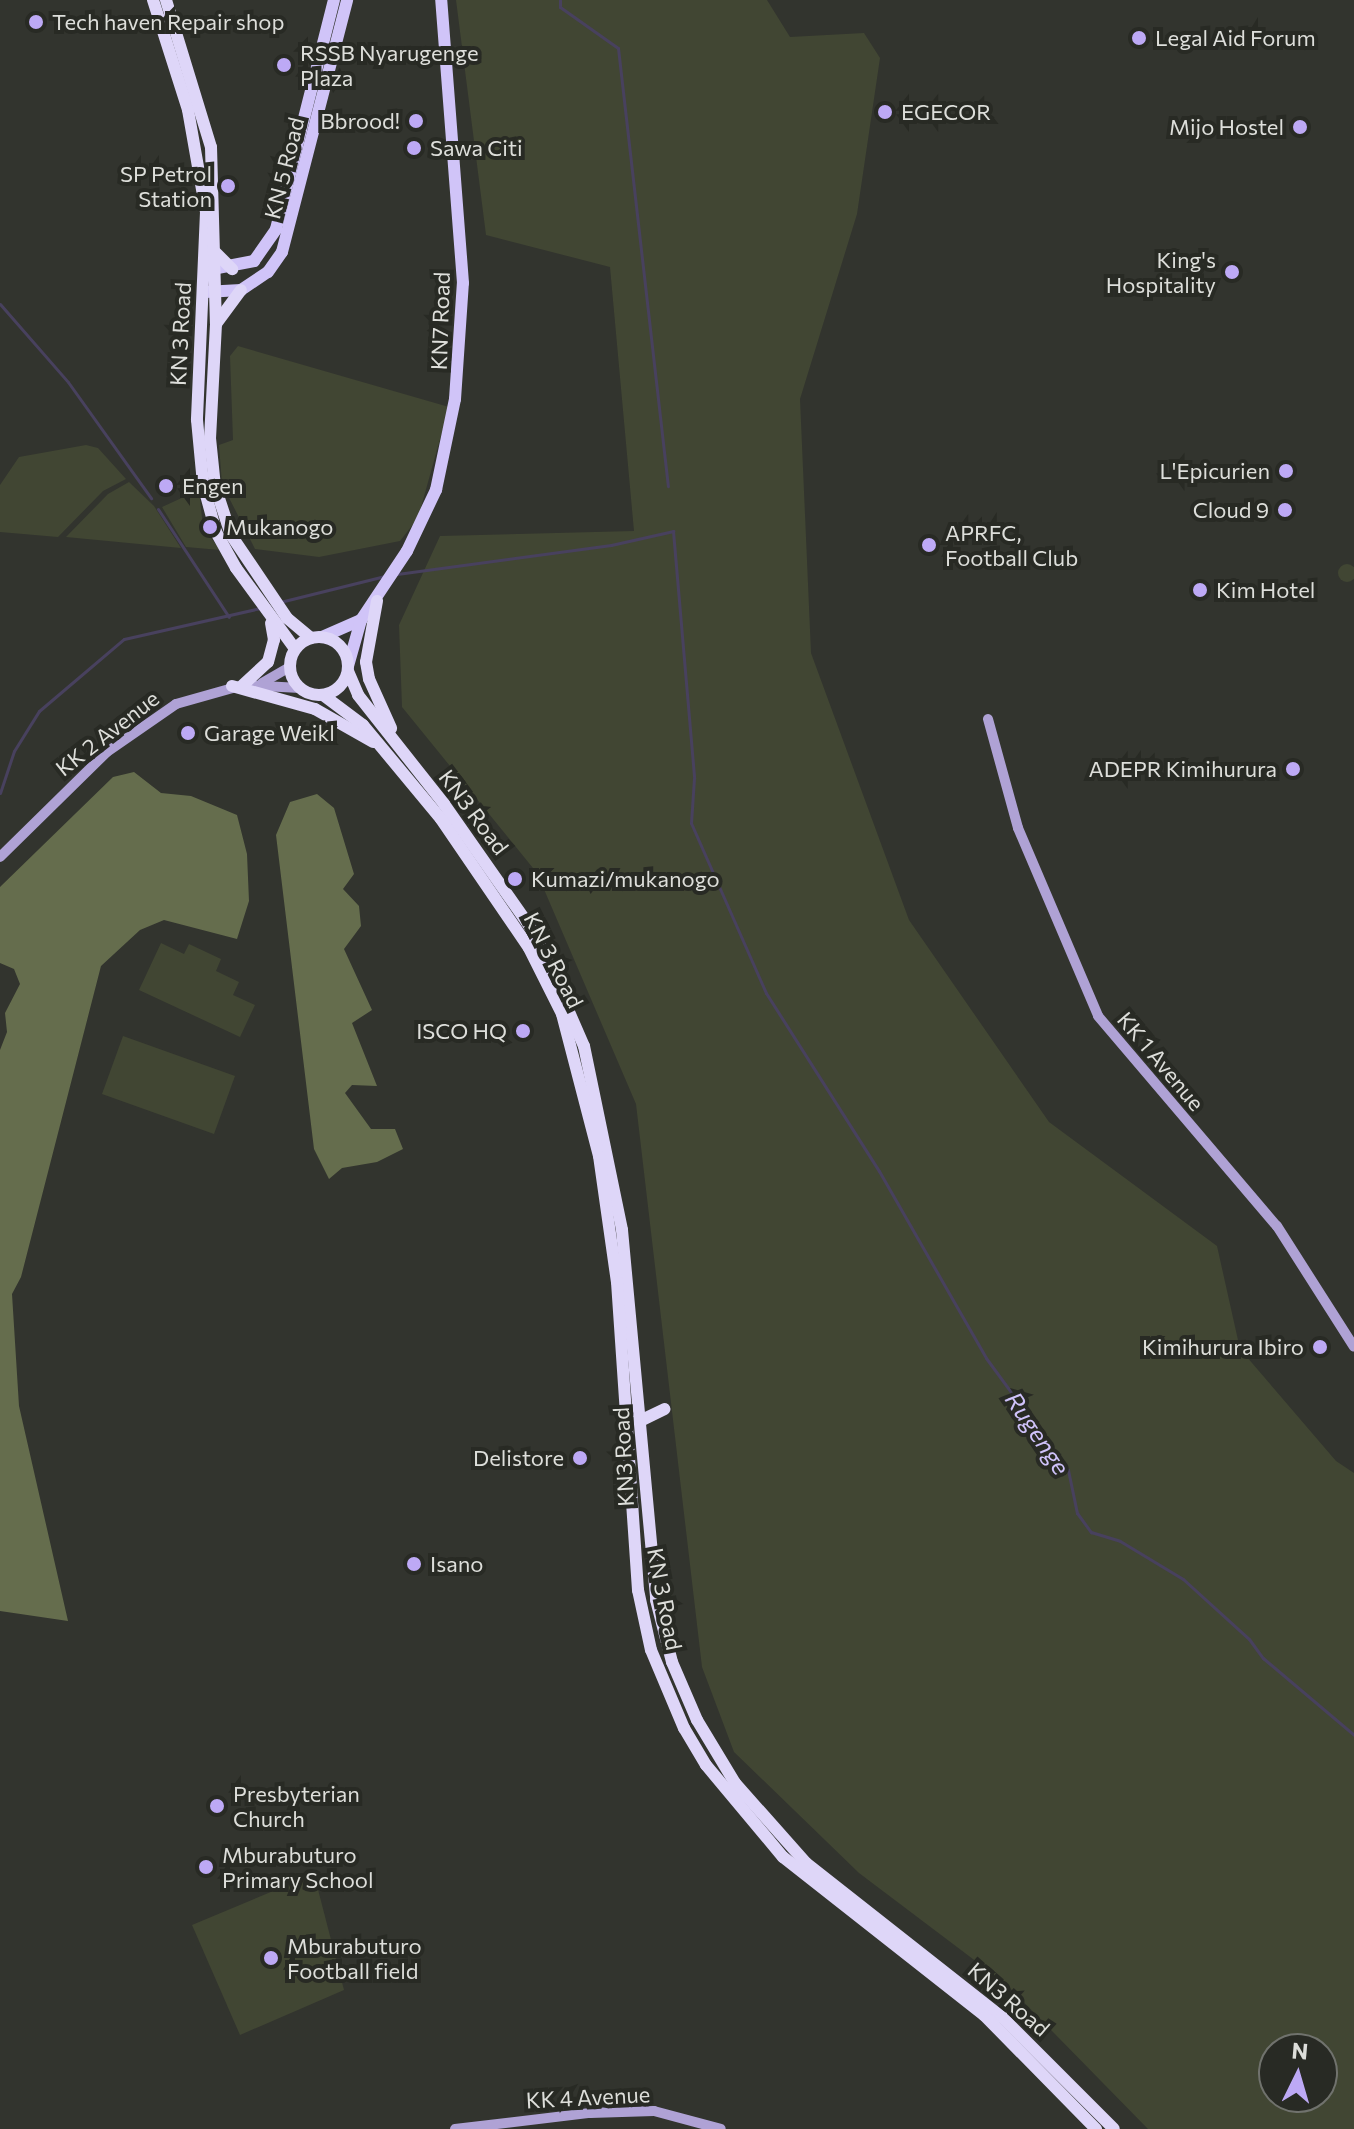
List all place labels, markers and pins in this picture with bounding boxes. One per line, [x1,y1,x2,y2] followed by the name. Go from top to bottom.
[52,9,284,35] place label: Tech haven Repair shop
[27,13,45,31] marker: Tech haven Repair shop
[1155,25,1316,51] place label: Legal Aid Forum
[1130,29,1148,47] marker: Legal Aid Forum
[300,39,479,90] place label: RSSB Nyarugenge Plaza
[275,56,293,74] marker: RSSB Nyarugenge Plaza
[901,99,991,125] place label: EGECOR
[876,103,894,121] marker: EGECOR
[320,108,400,134] place label: Bbrood!
[407,112,425,130] marker: Bbrood!
[1169,114,1284,140] place label: Mijo Hostel
[1291,118,1309,136] marker: Mijo Hostel
[430,135,523,161] place label: Sawa Citi
[405,139,423,157] marker: Sawa Citi
[120,160,212,212] place label: SP Petrol Station
[219,177,237,195] marker: SP Petrol Station
[1106,246,1216,298] place label: King's Hospitality
[1223,263,1241,281] marker: King's Hospitality
[1159,458,1270,484] place label: L'Epicurien
[1277,462,1295,480] marker: L'Epicurien
[182,473,244,499] place label: Engen
[157,477,175,495] marker: Engen
[1193,497,1269,523] place label: Cloud 9
[1276,501,1294,519] marker: Cloud 9
[226,514,333,540] place label: Mukanogo
[201,518,219,536] marker: Mukanogo
[945,519,1078,570] place label: APRFC, Football Club
[920,536,938,554] marker: APRFC, Football Club
[1216,577,1315,603] place label: Kim Hotel
[1191,581,1209,599] marker: Kim Hotel
[204,720,335,746] place label: Garage Weikl
[179,724,197,742] marker: Garage Weikl
[1088,756,1277,782] place label: ADEPR Kimihurura
[1284,760,1302,778] marker: ADEPR Kimihurura
[531,866,720,892] place label: Kumazi/mukanogo
[506,870,524,888] marker: Kumazi/mukanogo
[416,1018,507,1044] place label: ISCO HQ
[514,1022,532,1040] marker: ISCO HQ
[1142,1334,1304,1360] place label: Kimihurura Ibiro
[1311,1338,1329,1356] marker: Kimihurura Ibiro
[473,1445,564,1471] place label: Delistore
[571,1449,589,1467] marker: Delistore
[430,1551,483,1577] place label: Isano
[405,1555,423,1573] marker: Isano
[233,1780,360,1832] place label: Presbyterian Church
[208,1797,226,1815] marker: Presbyterian Church
[222,1841,374,1892] place label: Mburabuturo Primary School
[197,1858,215,1876] marker: Mburabuturo Primary School
[287,1932,422,1984] place label: Mburabuturo Football field
[262,1949,280,1967] marker: Mburabuturo Football field

